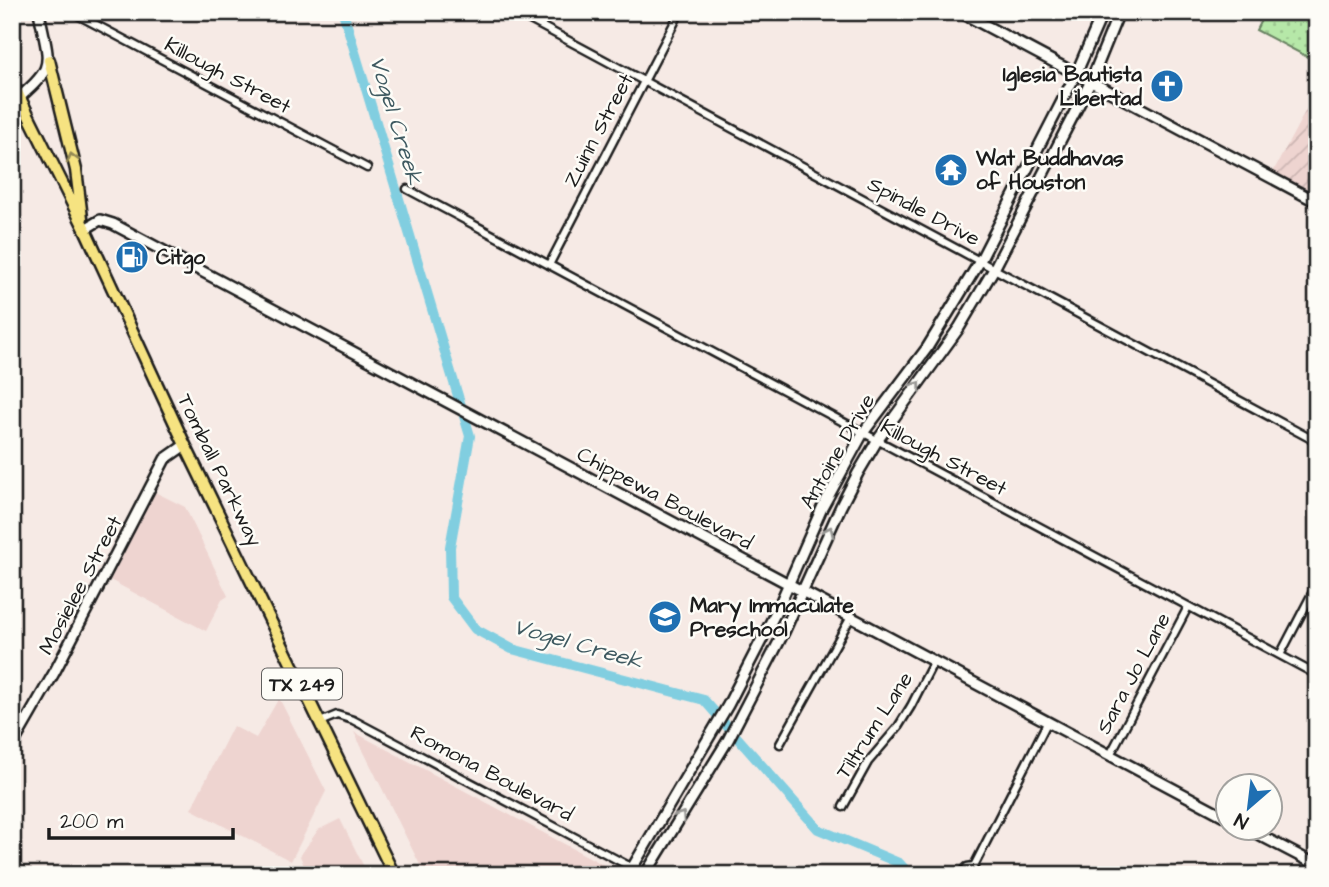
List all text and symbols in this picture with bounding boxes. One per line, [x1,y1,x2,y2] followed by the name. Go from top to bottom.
[158,30,297,123] street label: Killough Street
[360,52,431,189] water label: Vogel Creek
[1003,60,1142,113] place label: Iglesia Bautista Libertad
[1148,67,1186,105] church icon: Iglesia Bautista Libertad
[556,68,641,192] street label: Zuinn Street
[975,144,1124,197] place label: Wat Buddhavas of Houston
[932,151,970,189] temple icon: Wat Buddhavas of Houston
[66,152,81,164] one-way arrow
[862,170,985,254] street label: Spindle Drive
[113,238,151,276] fuel station icon: Citgo
[156,243,205,274] place label: Citgo
[909,381,922,393] one-way arrow
[793,388,882,514] street label: Antoine Drive
[168,389,269,553] street label: Tomball Parkway
[874,412,1013,505] street label: Killough Street
[571,440,758,558] street label: Chippewa Boulevard
[32,510,130,660] street label: Mosielee Street
[821,526,835,538] one-way arrow
[690,591,855,644] place label: Mary Immaculate Preschool
[646,598,684,636] school or university icon: Mary Immaculate Preschool
[1089,608,1178,739] street label: Sara Jo Lane
[509,610,647,679] water label: Vogel Creek
[829,666,920,784] street label: Tiltrum Lane
[262,668,342,699] road number: TX 249
[405,718,578,829] street label: Romona Boulevard
[1214,772,1284,842] north arrow
[49,796,233,840] scale bar
[1230,806,1253,835] text: N
[60,807,124,836] text: 200 m
[672,811,685,824] one-way arrow

